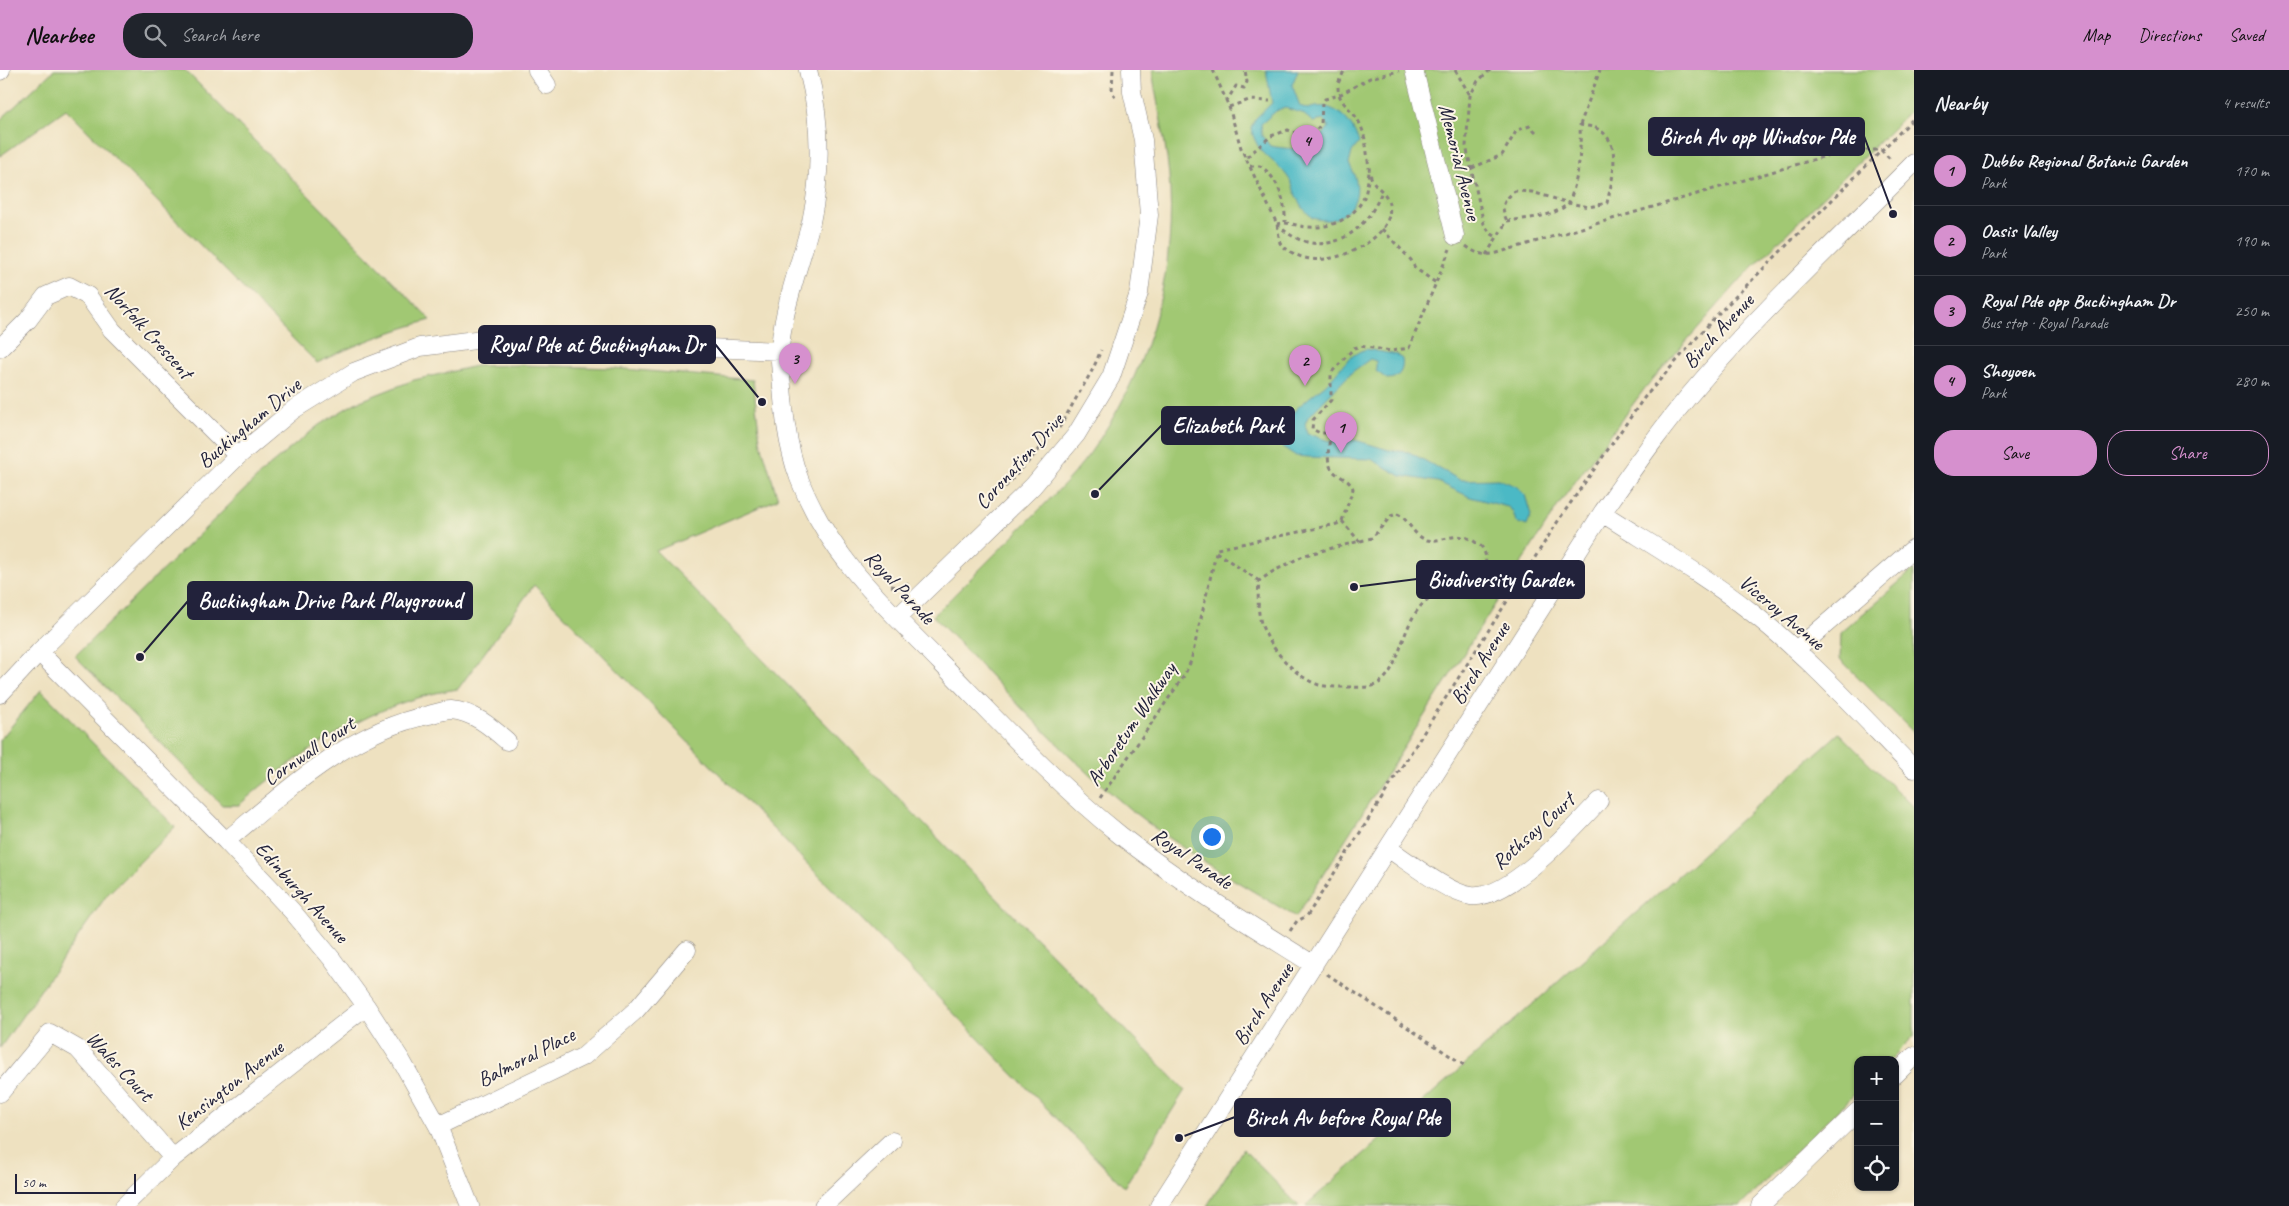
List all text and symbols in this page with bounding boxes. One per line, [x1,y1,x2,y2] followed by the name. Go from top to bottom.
[123,13,473,58] search box
[25,20,93,50] text: Nearbee
[141,21,169,49] icon: search
[181,23,259,47] text: Search here
[2083,24,2110,46] text: Map
[2138,24,2201,46] text: Directions
[2229,24,2264,46] text: Saved
[1934,90,1987,116] text: Nearby
[2222,93,2269,113] text: 4 results
[1433,101,1487,225] street label: Memorial Avenue
[1649,118,1864,155] callout: Birch Av opp Windsor Pde
[1659,123,1857,151] text: Birch Av opp Windsor Pde
[1291,125,1323,166] pin: 4
[1981,149,2188,173] text: Dubbo Regional Botanic Garden
[1946,161,1954,181] text: 1
[2235,161,2269,181] text: 170 m
[1981,173,2006,193] text: Park
[1981,219,2057,243] text: Oasis Valley
[1946,231,1954,251] text: 2
[2235,231,2269,251] text: 190 m
[1981,243,2006,263] text: Park
[99,278,201,386] street label: Norfolk Crescent
[1677,287,1760,374] street label: Birch Avenue
[1981,289,2175,313] text: Royal Pde opp Buckingham Dr
[1946,301,1954,321] text: 3
[2235,301,2269,321] text: 250 m
[1981,313,2108,333] text: Bus stop · Royal Parade
[479,326,715,363] callout: Royal Pde at Buckingham Dr
[489,331,707,359] text: Royal Pde at Buckingham Dr
[779,343,811,384] pin: 3
[1289,345,1321,386] pin: 2
[1981,359,2035,383] text: Shoyoen
[192,371,307,474] street label: Buckingham Drive
[1946,371,1954,391] text: 4
[2235,371,2269,391] text: 280 m
[1981,383,2006,403] text: Park
[969,406,1070,515] street label: Coronation Drive
[1162,407,1294,444] callout: Elizabeth Park
[1172,412,1285,440] text: Elizabeth Park
[1325,412,1357,453] pin: 1
[1934,430,2097,476] button: Save
[2107,430,2269,476] button: Share
[859,545,942,630] street label: Royal Parade
[1417,561,1584,598] callout: Biodiversity Garden
[1428,566,1576,594] text: Biodiversity Garden
[1734,569,1831,656] street label: Viceroy Avenue
[188,582,472,619] callout: Buckingham Drive Park Playground
[198,587,466,615] text: Buckingham Drive Park Playground
[1444,616,1516,709] street label: Birch Avenue
[1080,656,1183,791] street label: Arboretum Walkway
[258,710,362,791] street label: Cornwall Court
[1486,785,1582,875] street label: Rothsay Court
[1147,822,1238,895] street label: Royal Parade
[1199,824,1225,850] your location
[250,836,355,949] street label: Edinburgh Avenue
[1227,957,1300,1050] street label: Birch Avenue
[473,1021,580,1093] street label: Balmoral Place
[81,1025,160,1108] street label: Wales Court
[169,1034,290,1136] street label: Kensington Avenue
[1854,1056,1899,1191] map controls
[1854,1056,1899,1101] button: +
[1235,1099,1450,1136] callout: Birch Av before Royal Pde
[1854,1101,1899,1146] button: −
[1246,1104,1442,1132] text: Birch Av before Royal Pde
[1854,1146,1899,1191] button: locate
[15,1171,136,1194] scale bar
[22,1174,46,1191] text: 50 m

